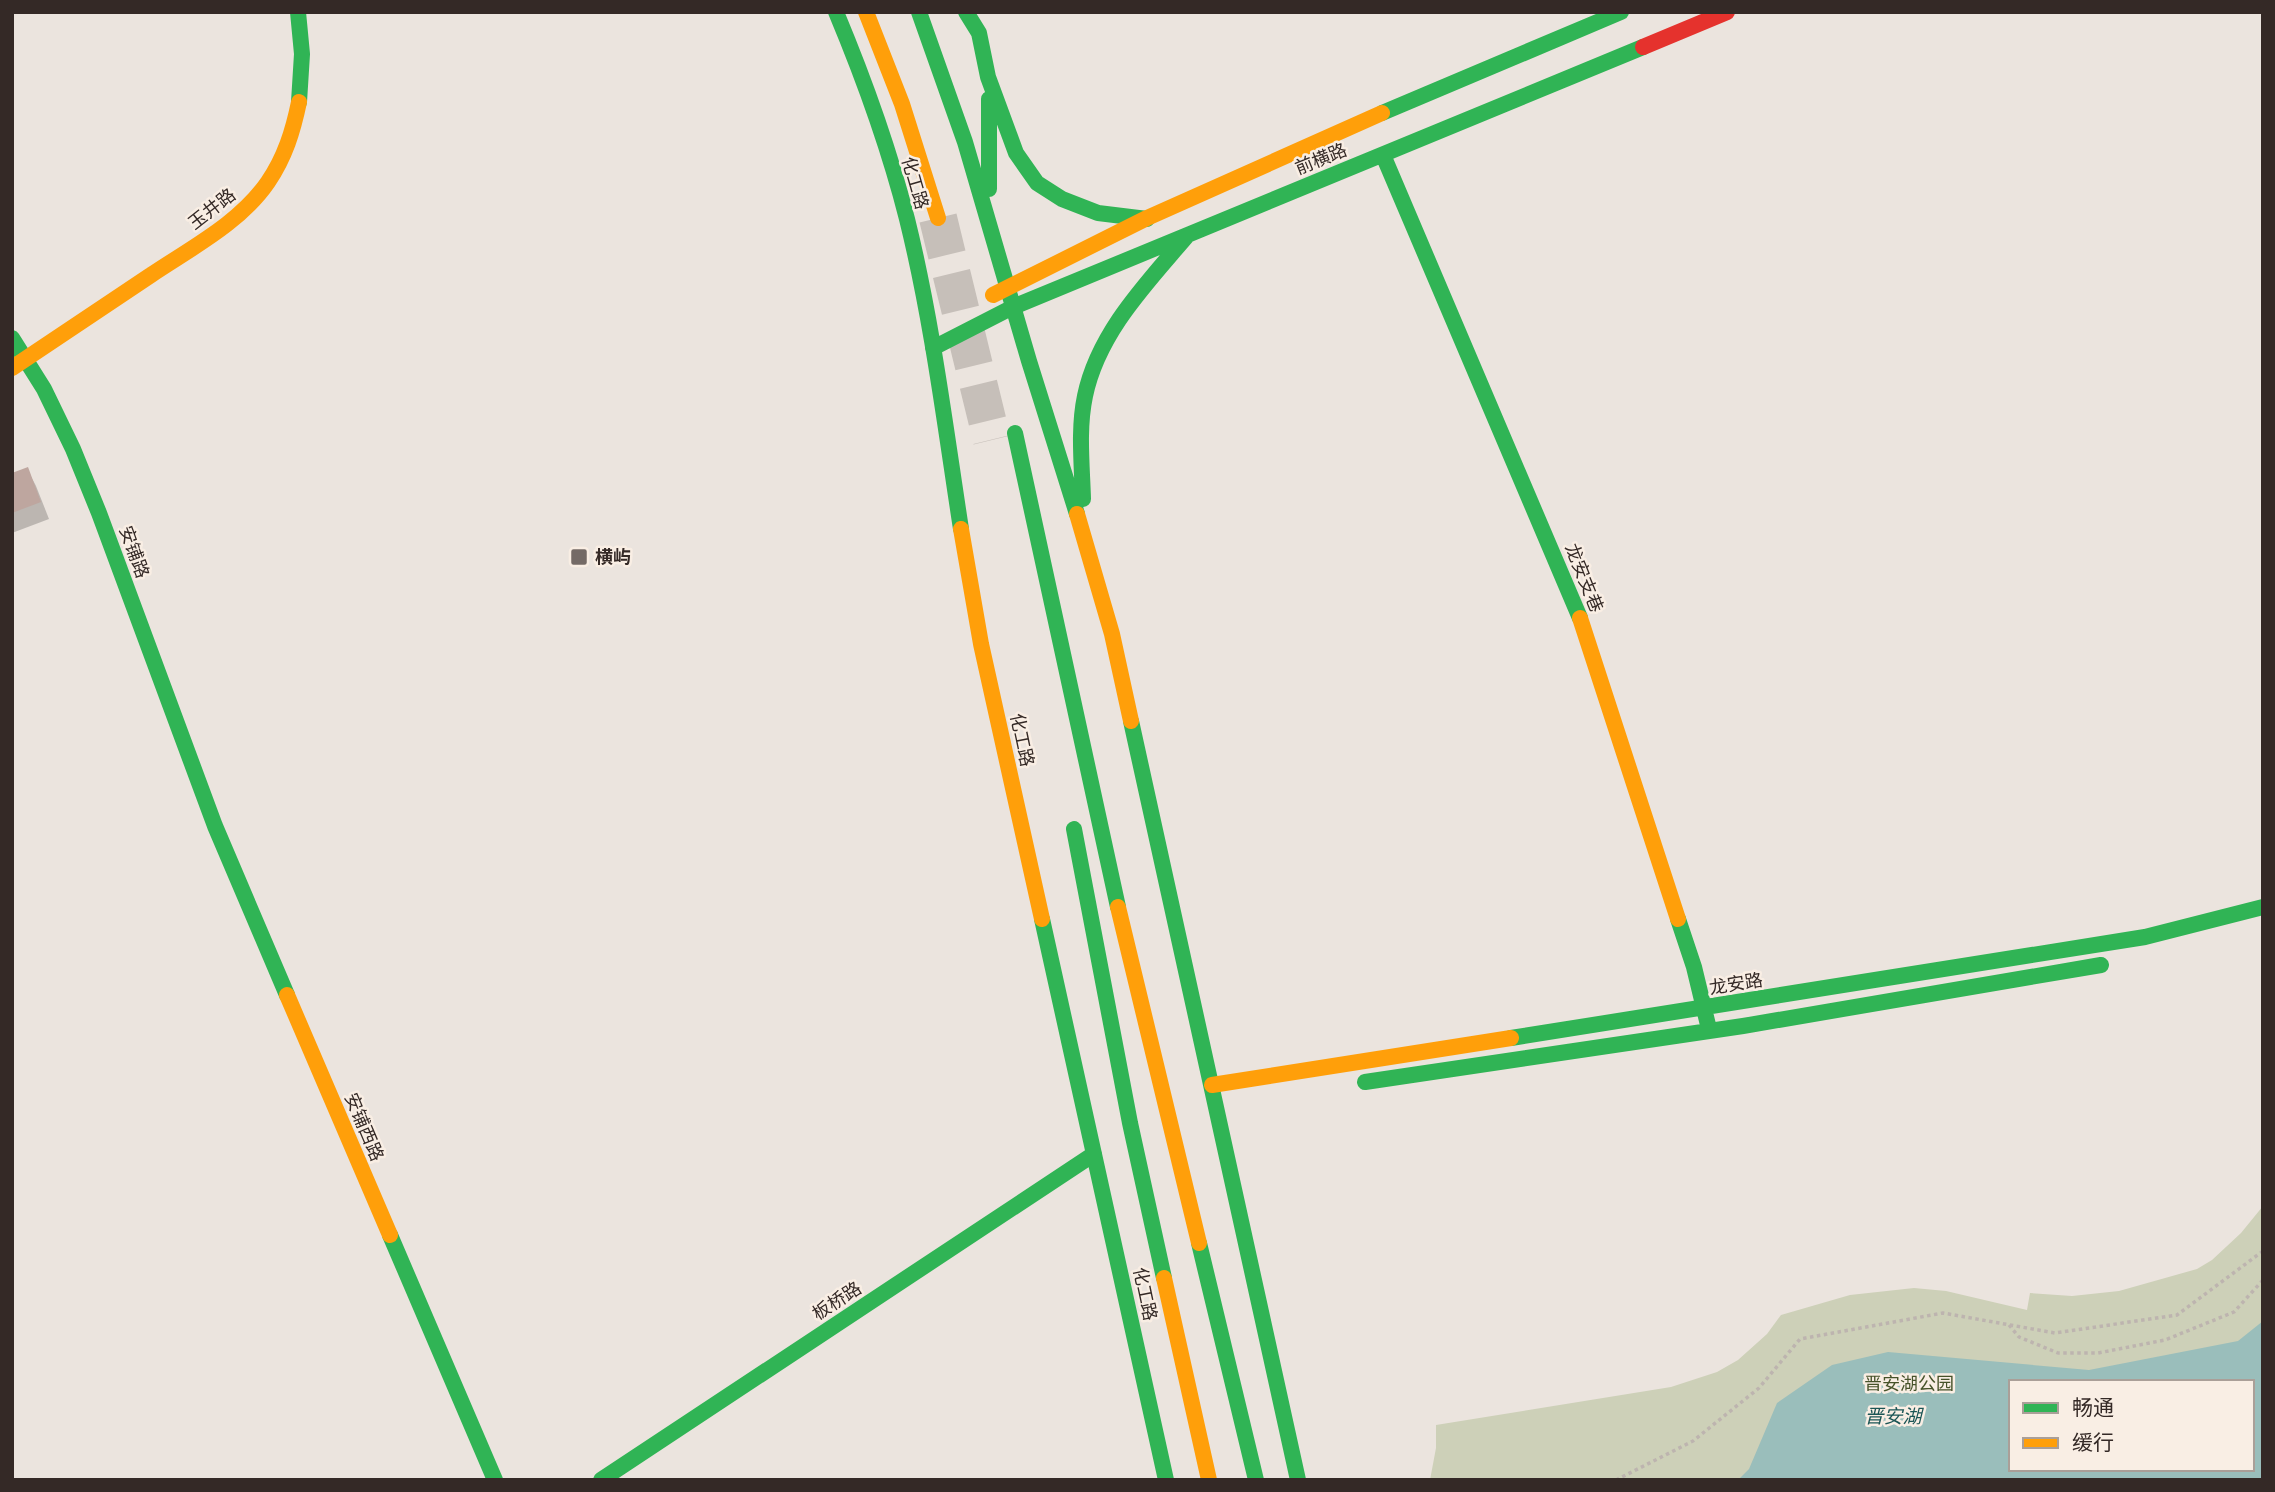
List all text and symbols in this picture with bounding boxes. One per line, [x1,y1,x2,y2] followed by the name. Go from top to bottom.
[1291,137,1351,180] street label: 前横路
[896,153,935,212] street label: 化工路
[183,182,241,235] street label: 玉井路
[113,522,155,581] street label: 安铺路
[1559,540,1610,616] street label: 龙安支巷
[595,544,631,569] place label: 横屿
[569,547,589,567] marker: 横屿
[1005,711,1040,769] street label: 化工路
[1707,967,1765,1000] street label: 龙安路
[339,1089,390,1165] street label: 安铺西路
[1128,1265,1163,1323] street label: 化工路
[807,1275,866,1326] street label: 板桥路
[1864,1371,1954,1396] park label: 晋安湖公园
[2009,1380,2254,1471] legend
[2072,1393,2114,1422] text: 畅通
[1864,1403,1924,1429] water label: 晋安湖
[2072,1428,2114,1457] text: 缓行

